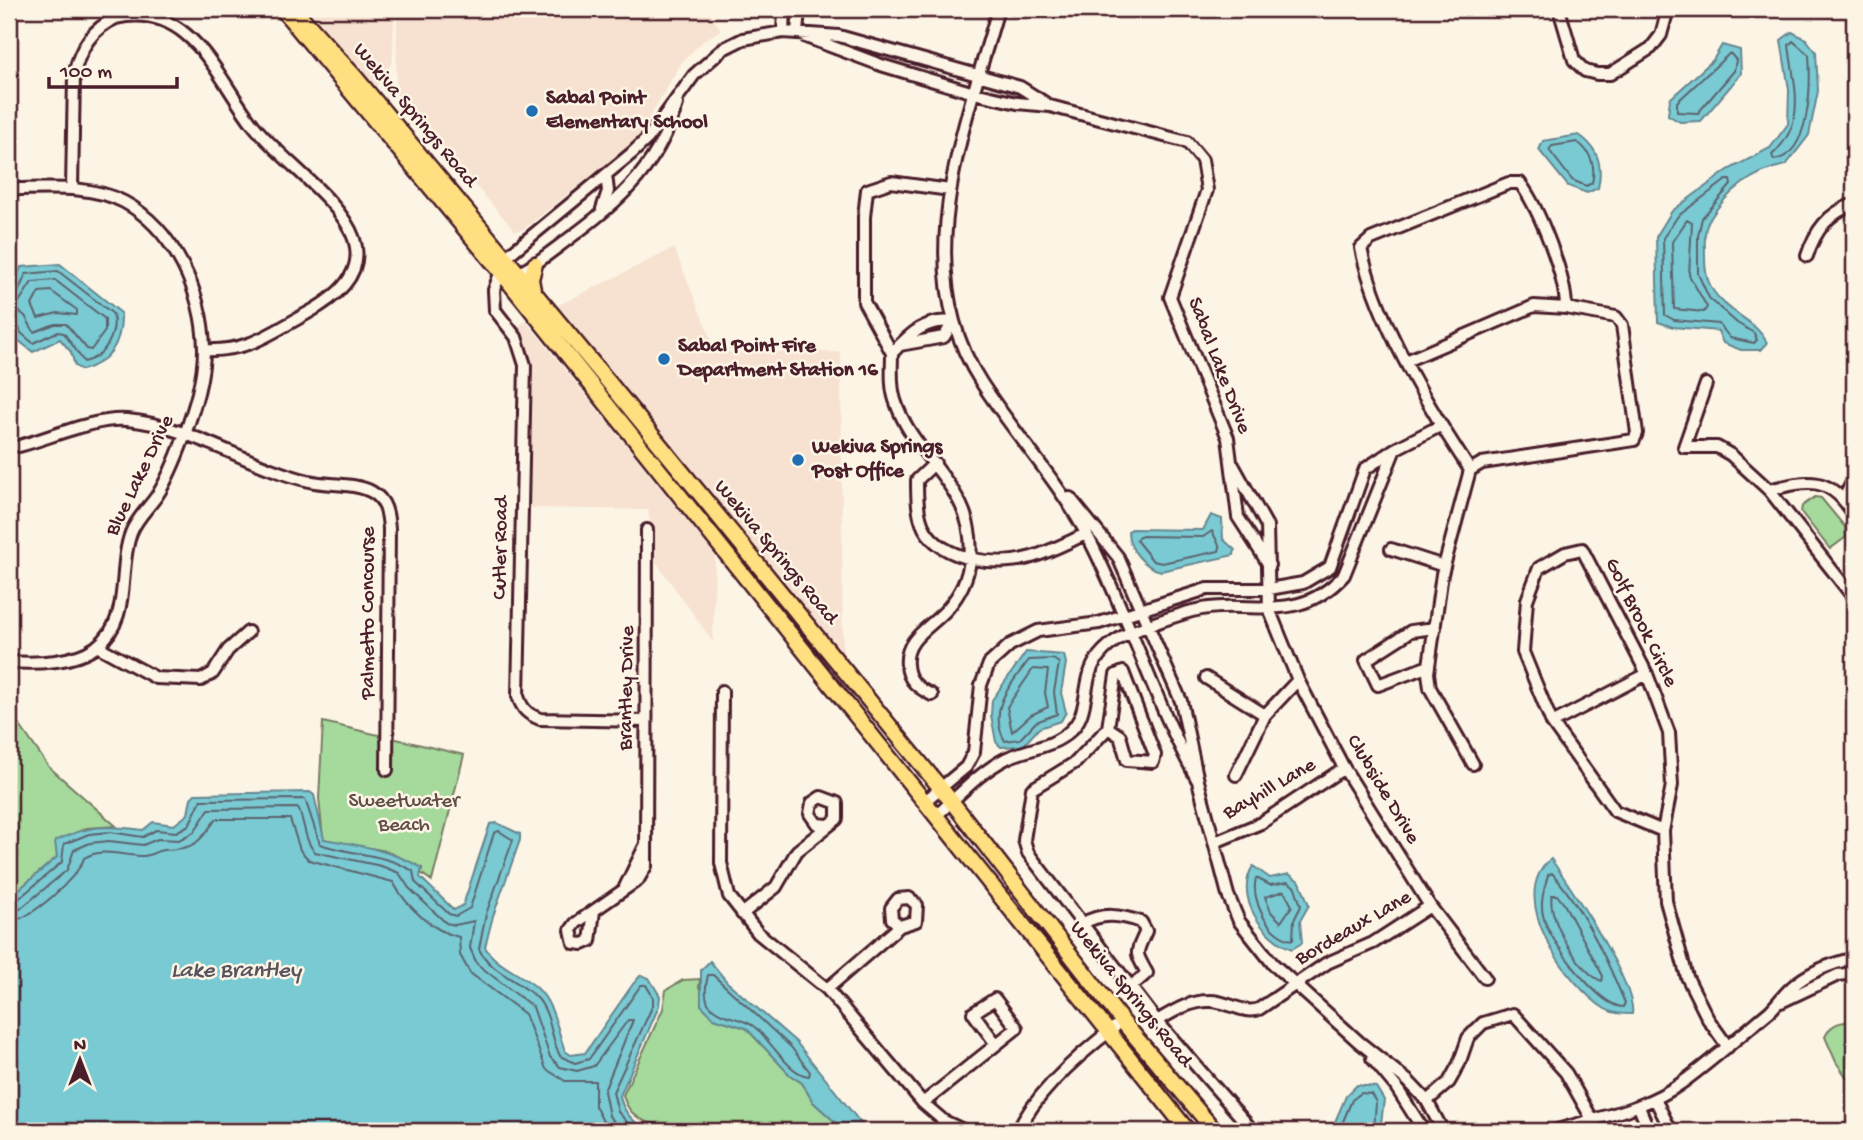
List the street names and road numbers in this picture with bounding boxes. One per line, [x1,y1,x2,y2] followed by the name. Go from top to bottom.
[346,39,483,195] street label: Wekiva Springs Road
[1181,294,1256,439] street label: Sabal Lake Drive
[101,410,182,541] street label: Blue Lake Drive
[707,476,844,632] street label: Wekiva Springs Road
[489,494,515,600] street label: Cutler Road
[357,525,382,700] street label: Palmetto Concourse
[1598,554,1683,693] street label: Golf Brook Circle
[614,624,642,752] street label: Brantley Drive
[1340,731,1425,850] street label: Clubside Drive
[1218,753,1322,827] street label: Bayhill Lane
[1291,885,1418,973] street label: Bordeaux Lane
[1063,917,1198,1075] street label: Wekiva Springs Road

